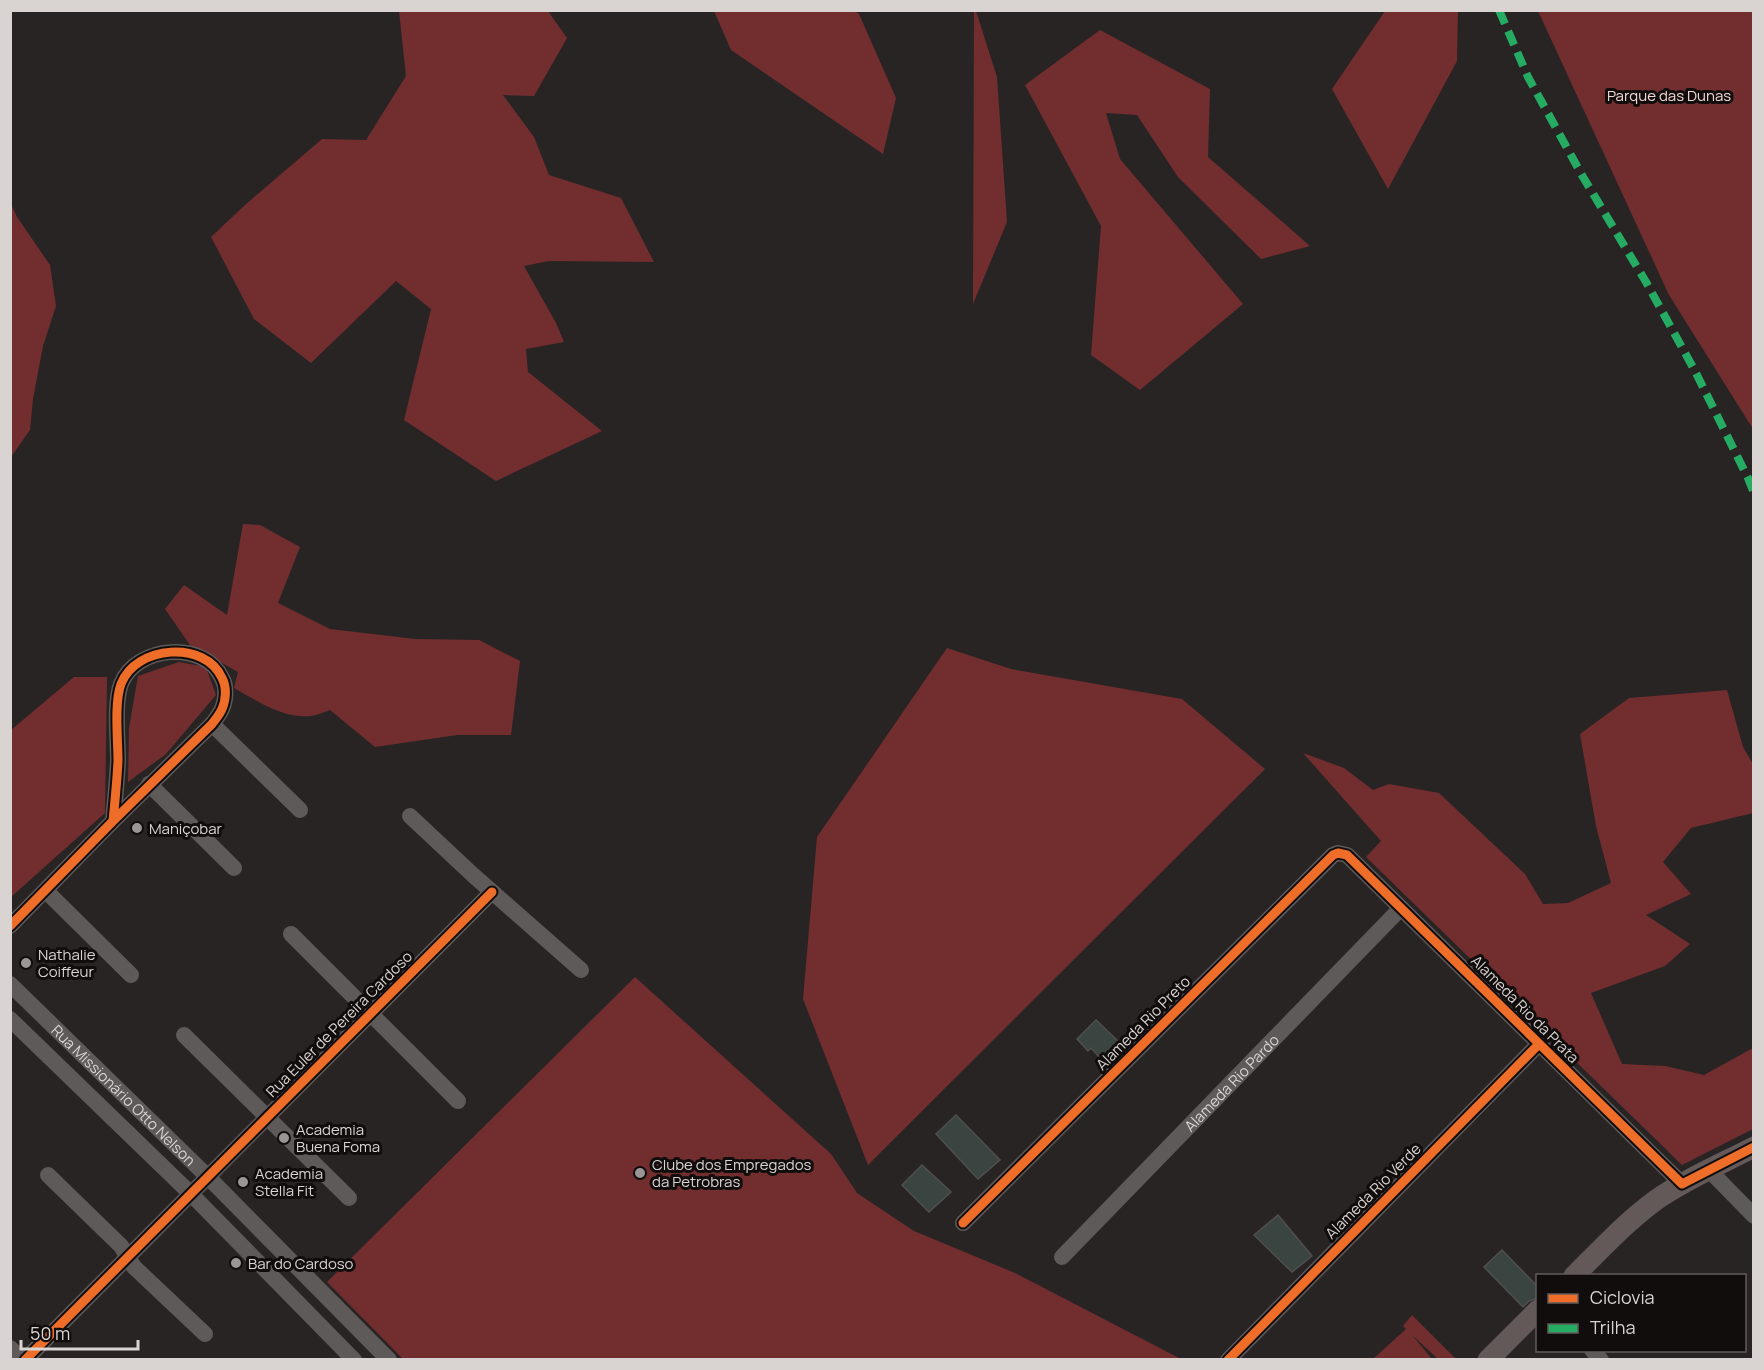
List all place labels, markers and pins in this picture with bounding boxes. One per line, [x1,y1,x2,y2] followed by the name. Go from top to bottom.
[149,818,223,839] place label: Maniçobar
[130,821,144,835] marker: Maniçobar
[38,944,96,982] place label: Nathalie Coiffeur
[19,956,33,970] marker: Nathalie Coiffeur
[296,1119,380,1157] place label: Academia Buena Foma
[277,1131,291,1145] marker: Academia Buena Foma
[652,1154,811,1192] place label: Clube dos Empregados da Petrobras
[255,1163,323,1201] place label: Academia Stella Fit
[633,1166,647,1180] marker: Clube dos Empregados da Petrobras
[236,1175,250,1189] marker: Academia Stella Fit
[248,1253,354,1274] place label: Bar do Cardoso
[229,1256,243,1270] marker: Bar do Cardoso

